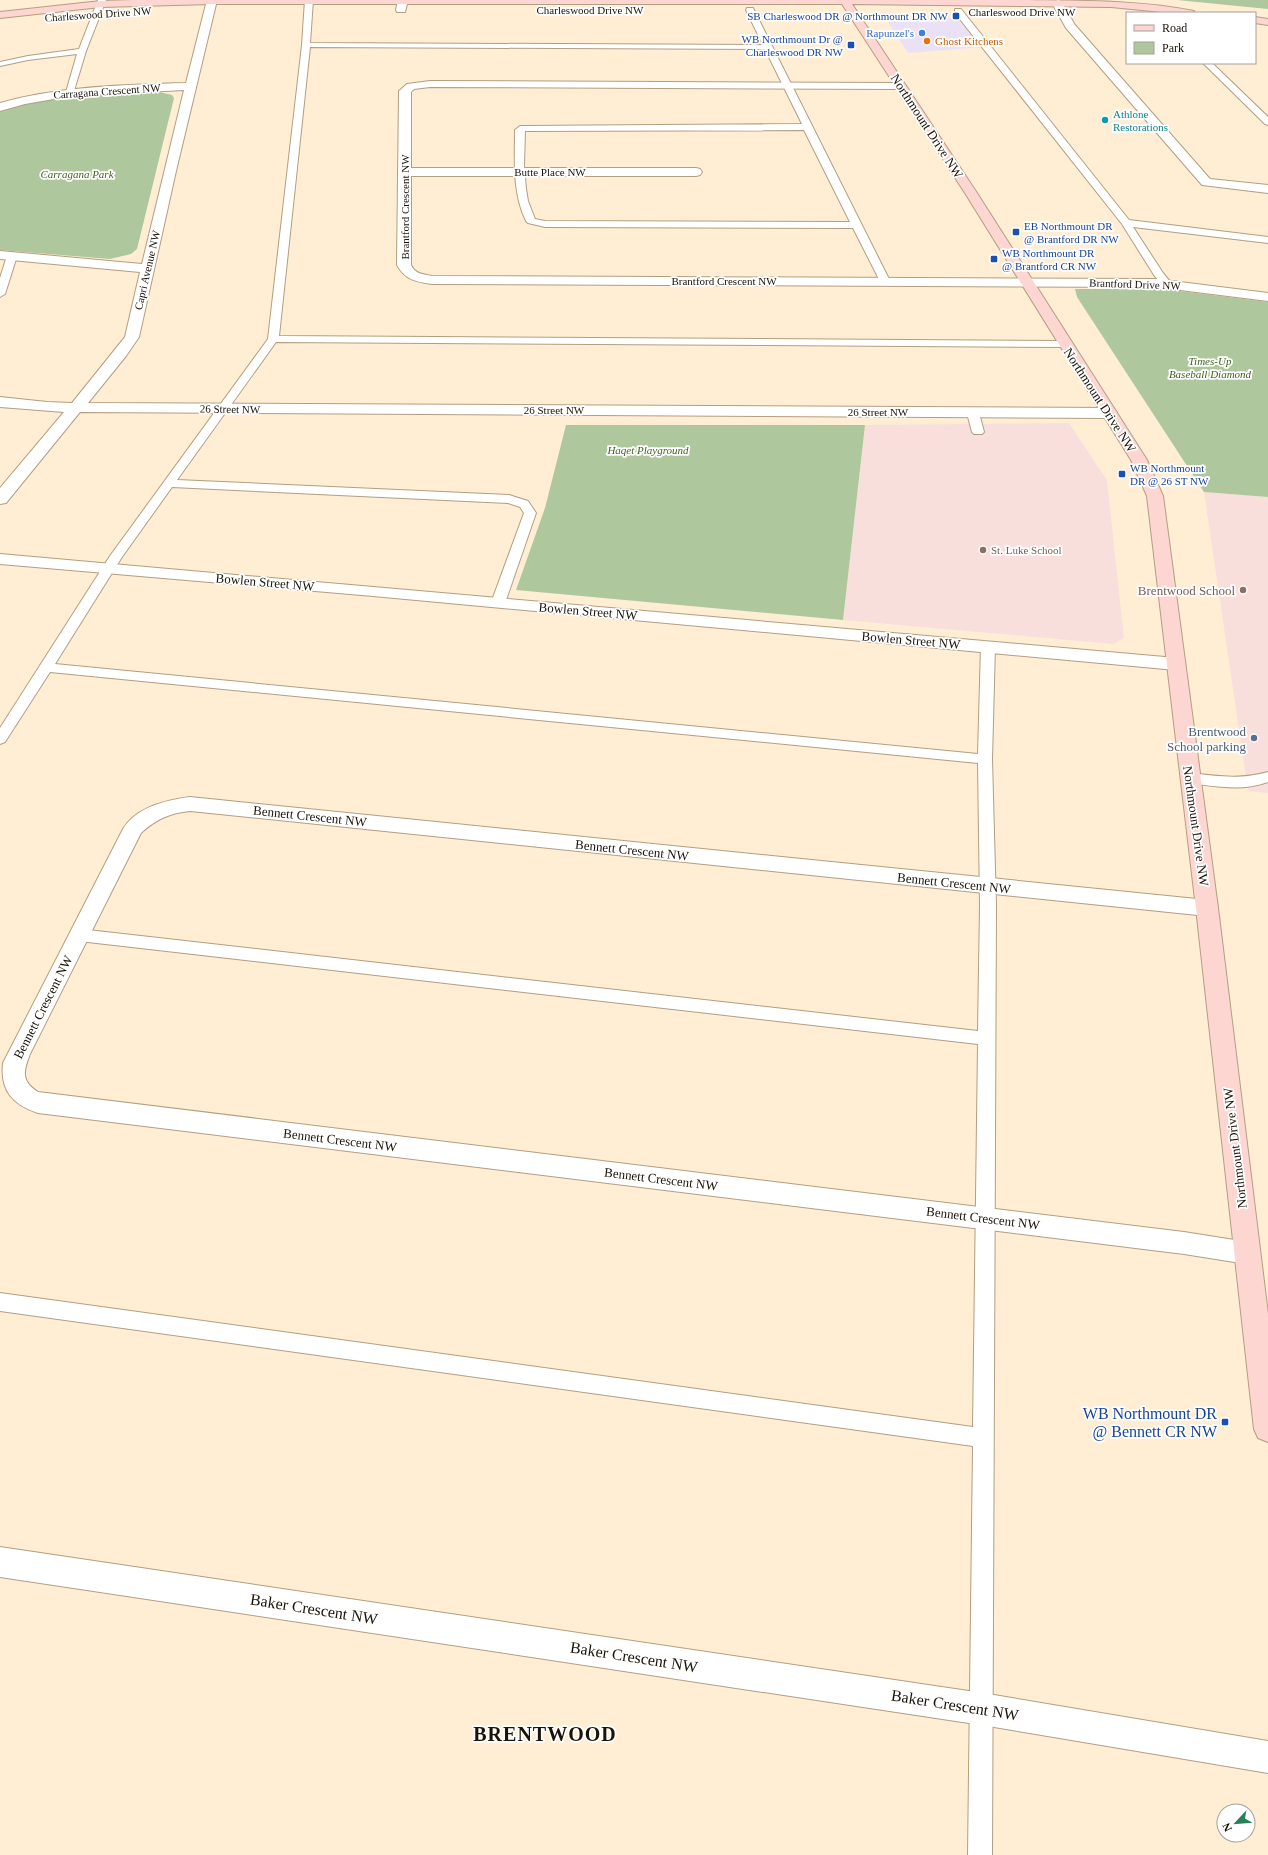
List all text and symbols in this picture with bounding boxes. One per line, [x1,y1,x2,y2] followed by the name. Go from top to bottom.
[44,4,152,24] street label: Charleswood Drive NW
[537,4,644,16] street label: Charleswood Drive NW
[969,6,1076,18] street label: Charleswood Drive NW
[747,10,949,22] place label: SB Charleswood DR @ Northmount DR NW
[951,11,961,21] marker: SB Charleswood DR @ Northmount DR NW
[1126,12,1256,64] legend
[1162,21,1187,35] text: Road
[866,27,914,39] place label: Rapunzel's
[917,28,927,38] marker: Rapunzel's
[742,33,844,58] place label: WB Northmount Dr @ Charleswood DR NW
[935,35,1003,47] place label: Ghost Kitchens
[922,36,932,46] marker: Ghost Kitchens
[846,40,856,50] marker: WB Northmount Dr @ Charleswood DR NW
[1162,41,1184,55] text: Park
[888,71,967,182] street label: Northmount Drive NW
[53,81,162,101] street label: Carragana Crescent NW
[1113,108,1168,133] place label: Athlone Restorations
[1100,115,1110,125] marker: Athlone Restorations
[399,154,411,260] street label: Brantford Crescent NW
[514,166,586,178] street label: Butte Place NW
[40,168,115,180] park label: Carragana Park
[1024,220,1119,245] place label: EB Northmount DR @ Brantford DR NW
[1011,227,1021,237] marker: EB Northmount DR @ Brantford DR NW
[132,229,162,311] street label: Capri Avenue NW
[1002,247,1097,272] place label: WB Northmount DR @ Brantford CR NW
[989,254,999,264] marker: WB Northmount DR @ Brantford CR NW
[671,275,777,287] street label: Brantford Crescent NW
[1089,276,1182,292] street label: Brantford Drive NW
[1061,345,1140,456] street label: Northmount Drive NW
[1169,355,1252,380] park label: Times-Up Baseball Diamond
[200,402,261,416] street label: 26 Street NW
[524,404,585,416] street label: 26 Street NW
[848,406,909,418] street label: 26 Street NW
[606,444,689,456] park label: Haqet Playground
[1130,462,1209,487] place label: WB Northmount DR @ 26 ST NW
[1117,469,1127,479] marker: WB Northmount DR @ 26 ST NW
[991,544,1062,556] place label: St. Luke School
[978,545,988,555] marker: St. Luke School
[215,570,316,594] street label: Bowlen Street NW
[1138,583,1235,598] place label: Brentwood School
[1238,585,1248,595] marker: Brentwood School
[538,599,639,623] street label: Bowlen Street NW
[861,628,962,652] street label: Bowlen Street NW
[1167,724,1246,754] place label: Brentwood School parking
[1249,733,1259,743] marker: Brentwood School parking
[1180,765,1212,888] street label: Northmount Drive NW
[252,803,368,829] street label: Bennett Crescent NW
[574,837,690,863] street label: Bennett Crescent NW
[896,870,1012,896] street label: Bennett Crescent NW
[10,952,76,1061] street label: Bennett Crescent NW
[1220,1086,1250,1209] street label: Northmount Drive NW
[282,1126,398,1154] street label: Bennett Crescent NW
[603,1165,719,1193] street label: Bennett Crescent NW
[925,1204,1041,1232] street label: Bennett Crescent NW
[1083,1405,1218,1441] place label: WB Northmount DR @ Bennett CR NW
[1220,1417,1230,1427] marker: WB Northmount DR @ Bennett CR NW
[249,1591,380,1628] street label: Baker Crescent NW
[569,1639,700,1676] street label: Baker Crescent NW
[890,1687,1021,1724] street label: Baker Crescent NW
[473,1723,617,1745] district label: BRENTWOOD
[1216,1803,1256,1843] north arrow
[1220,1821,1234,1834] text: N

